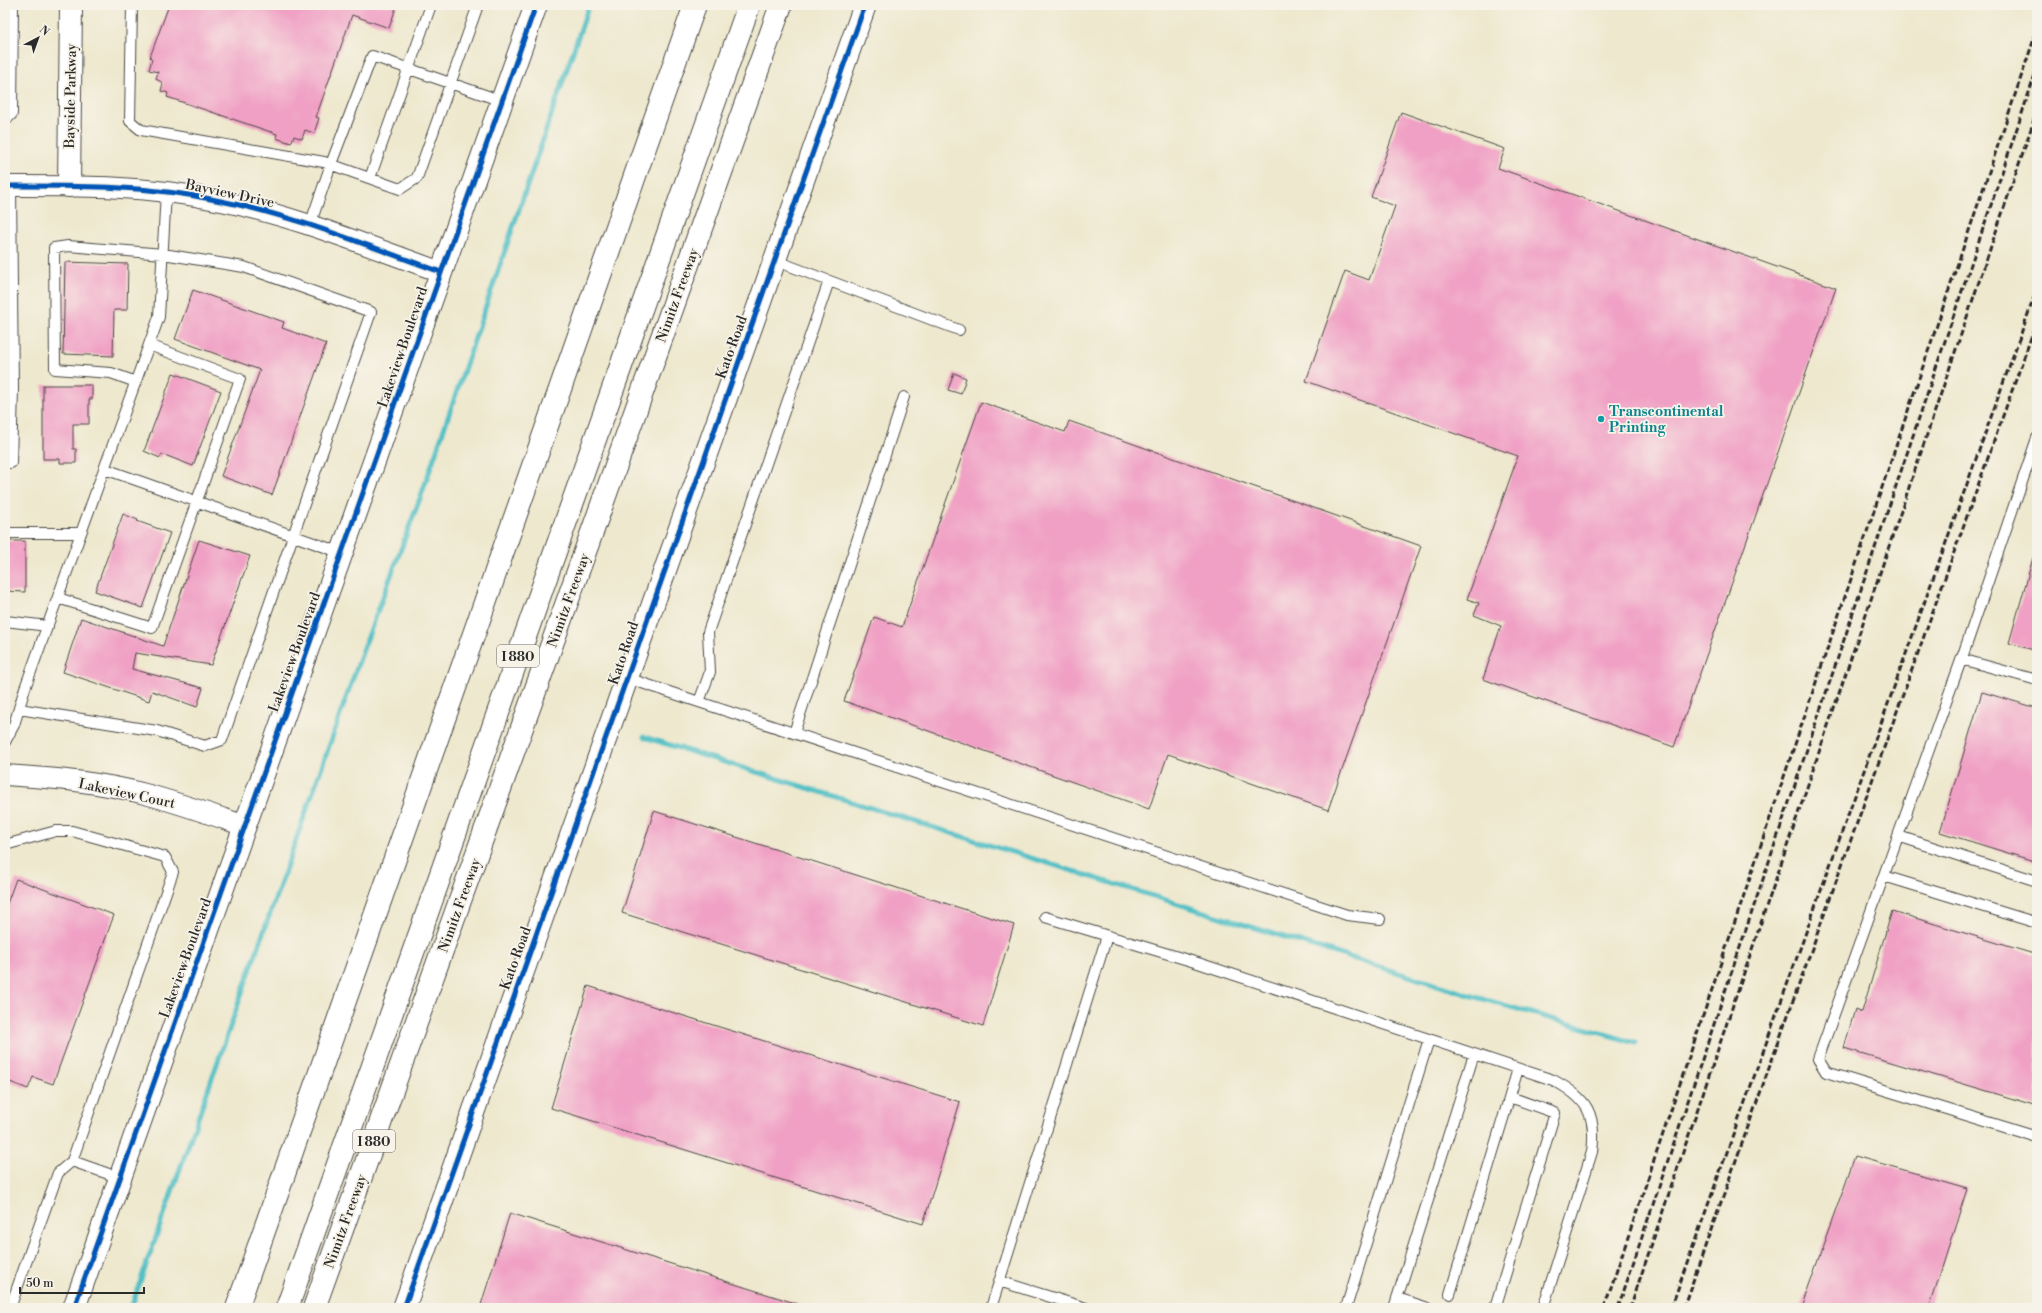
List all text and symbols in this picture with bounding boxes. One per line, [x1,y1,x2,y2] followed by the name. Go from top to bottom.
[18,18,58,58] north arrow
[36,23,52,40] text: N
[61,43,81,150] street label: Bayside Parkway
[183,176,276,212] street label: Bayview Drive
[653,246,703,345] street label: Nimitz Freeway
[374,285,432,410] street label: Lakeview Boulevard
[712,313,752,381] street label: Kato Road
[1609,403,1724,437] place label: Transcontinental Printing
[1596,414,1606,424] marker: Transcontinental Printing
[544,551,594,650] street label: Nimitz Freeway
[265,590,325,715] street label: Lakeview Boulevard
[605,619,643,687] street label: Kato Road
[497,645,539,667] road number: I 880
[77,775,177,813] street label: Lakeview Court
[435,856,485,955] street label: Nimitz Freeway
[156,896,216,1021] street label: Lakeview Boulevard
[496,924,536,992] street label: Kato Road
[353,1130,395,1152] road number: I 880
[321,1172,371,1271] street label: Nimitz Freeway
[20,1269,144,1295] scale bar
[26,1276,54,1291] text: 50 m

